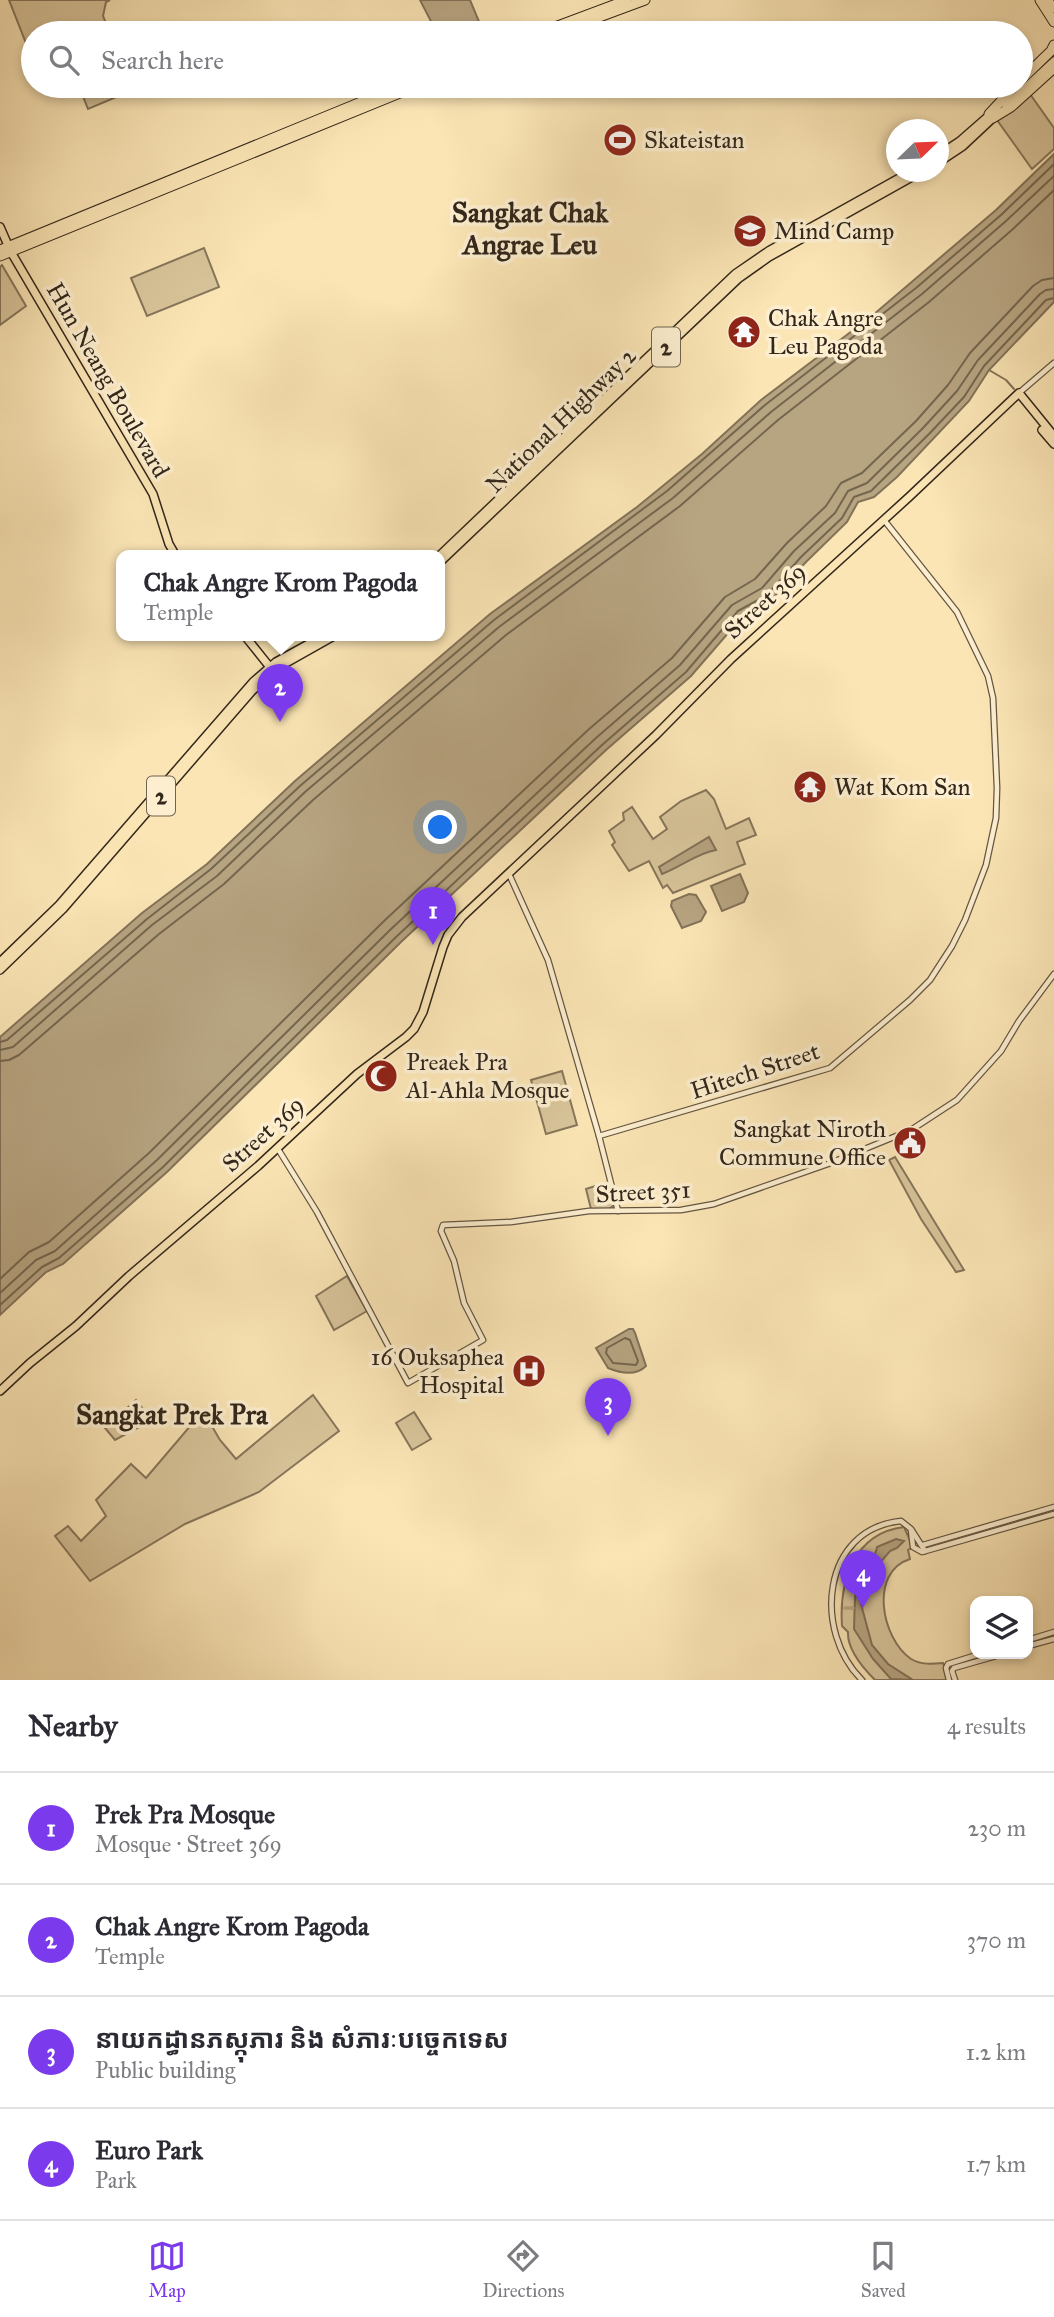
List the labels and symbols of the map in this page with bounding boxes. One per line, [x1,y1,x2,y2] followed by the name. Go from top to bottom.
[886,119,949,182] north arrow
[601,121,639,159] sports icon: Skateistan
[644,125,745,155] place label: Skateistan
[452,195,609,262] district label: Sangkat Chak Angrae Leu
[731,212,769,250] school or university icon: Mind Camp
[774,216,894,246] place label: Mind Camp
[40,277,176,483] street label: Hun Neang Boulevard
[768,303,884,361] place label: Chak Angre Leu Pagoda
[725,313,763,351] temple icon: Chak Angre Leu Pagoda
[652,328,680,366] road number: 2
[480,341,643,499] street label: National Highway 2
[718,557,812,645] street label: Street 369
[257,664,303,722] pin: 2
[791,768,829,806] temple icon: Wat Kom San
[834,772,971,802] place label: Wat Kom San
[147,776,175,816] road number: 2
[423,810,457,844] your location
[410,887,456,945] pin: 1
[687,1036,824,1106] street label: Hitech Street
[405,1047,570,1105] place label: Preaek Pra Al-Ahla Mosque
[362,1057,400,1095] mosque icon: Preaek Pra Al-Ahla Mosque
[216,1090,310,1178] street label: Street 369
[719,1114,886,1172] place label: Sangkat Niroth Commune Office
[891,1124,929,1162] public building icon: Sangkat Niroth Commune Office
[595,1175,691,1209] street label: Street 351
[371,1342,505,1400] place label: 16 Ouksaphea Hospital
[510,1352,548,1390] hospital icon: 16 Ouksaphea Hospital
[585,1378,631,1436] pin: 3
[76,1397,269,1432] district label: Sangkat Prek Pra
[840,1550,886,1608] pin: 4

